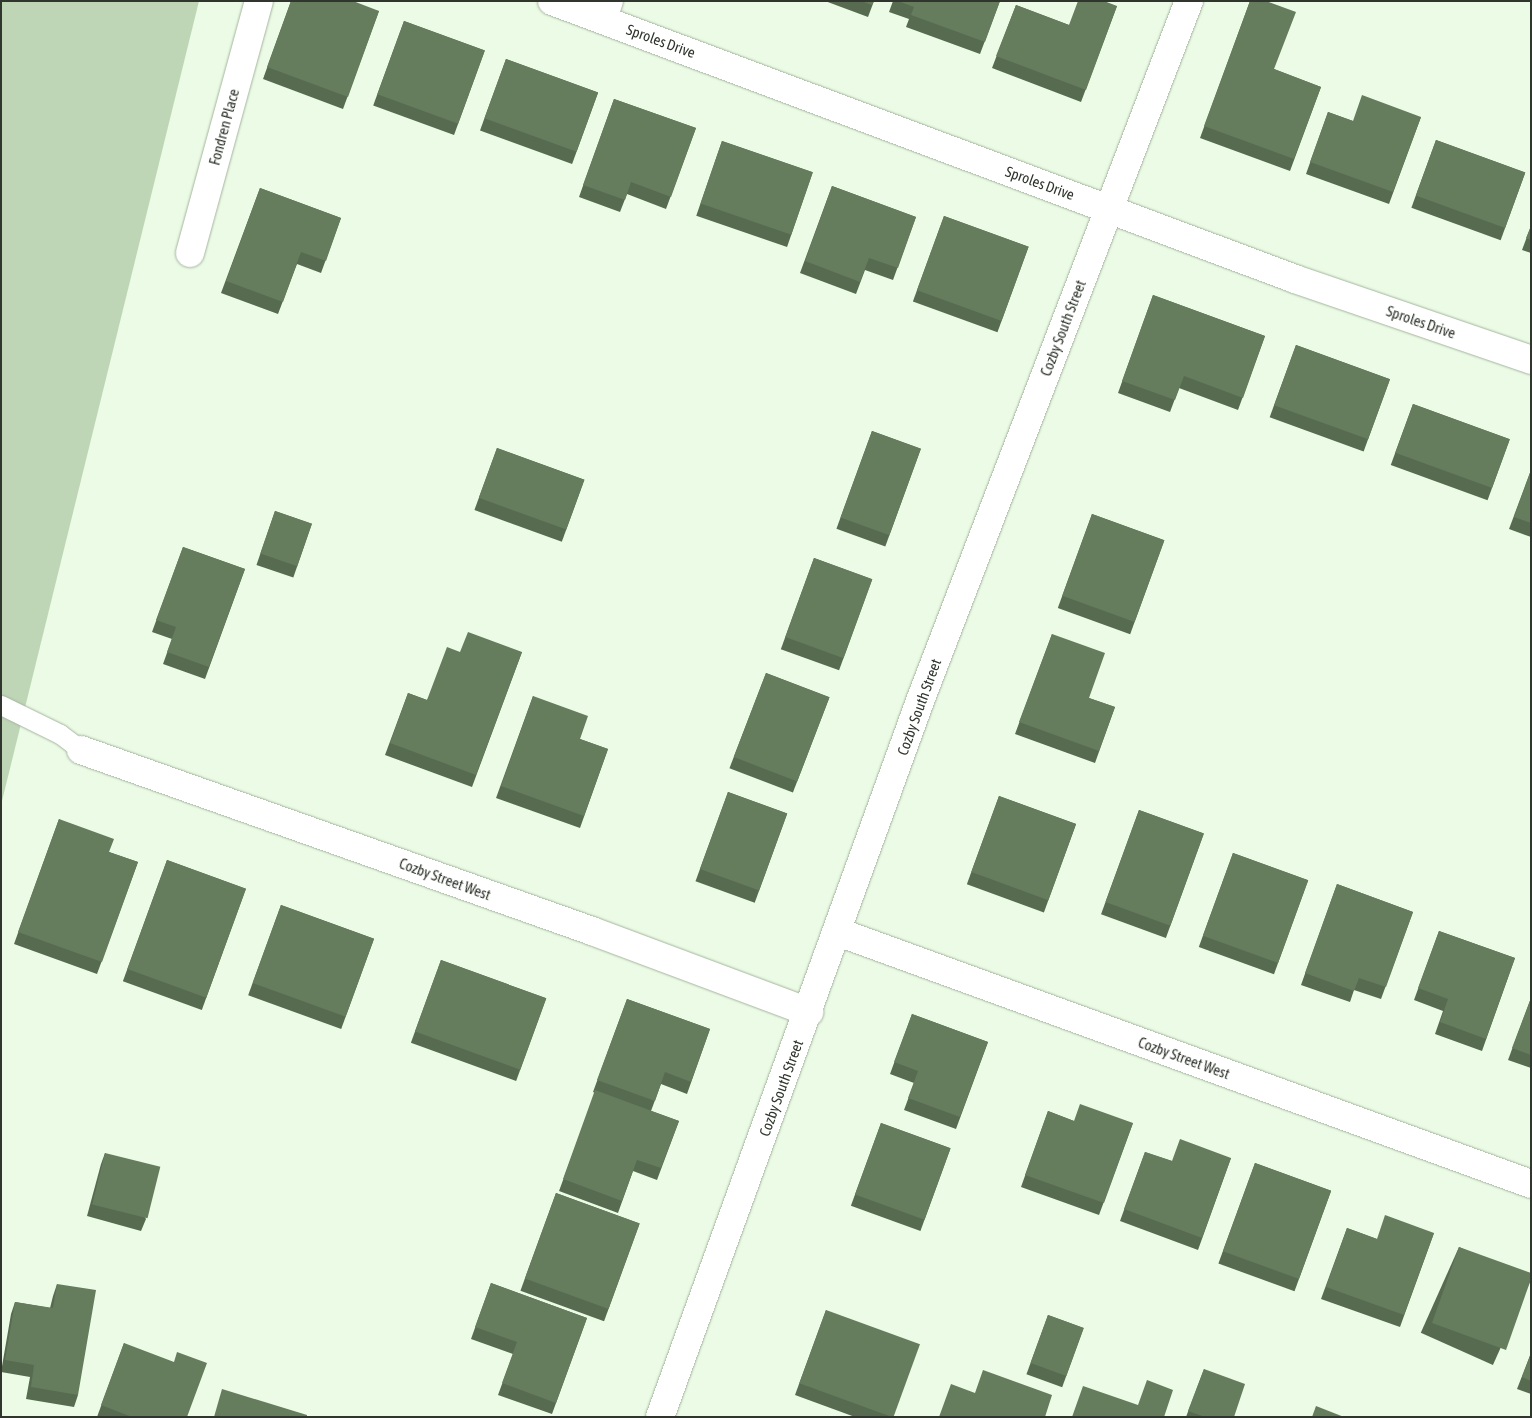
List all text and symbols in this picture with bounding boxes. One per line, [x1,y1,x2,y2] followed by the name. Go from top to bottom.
[624,20,698,62] street label: Sproles Drive
[205,87,243,167] street label: Fondren Place
[1003,162,1077,204] street label: Sproles Drive
[1036,277,1090,379] street label: Cozby South Street
[1384,302,1458,342] street label: Sproles Drive
[893,656,945,758] street label: Cozby South Street
[397,854,493,904] street label: Cozby Street West
[1136,1033,1232,1083] street label: Cozby Street West
[755,1037,807,1139] street label: Cozby South Street

